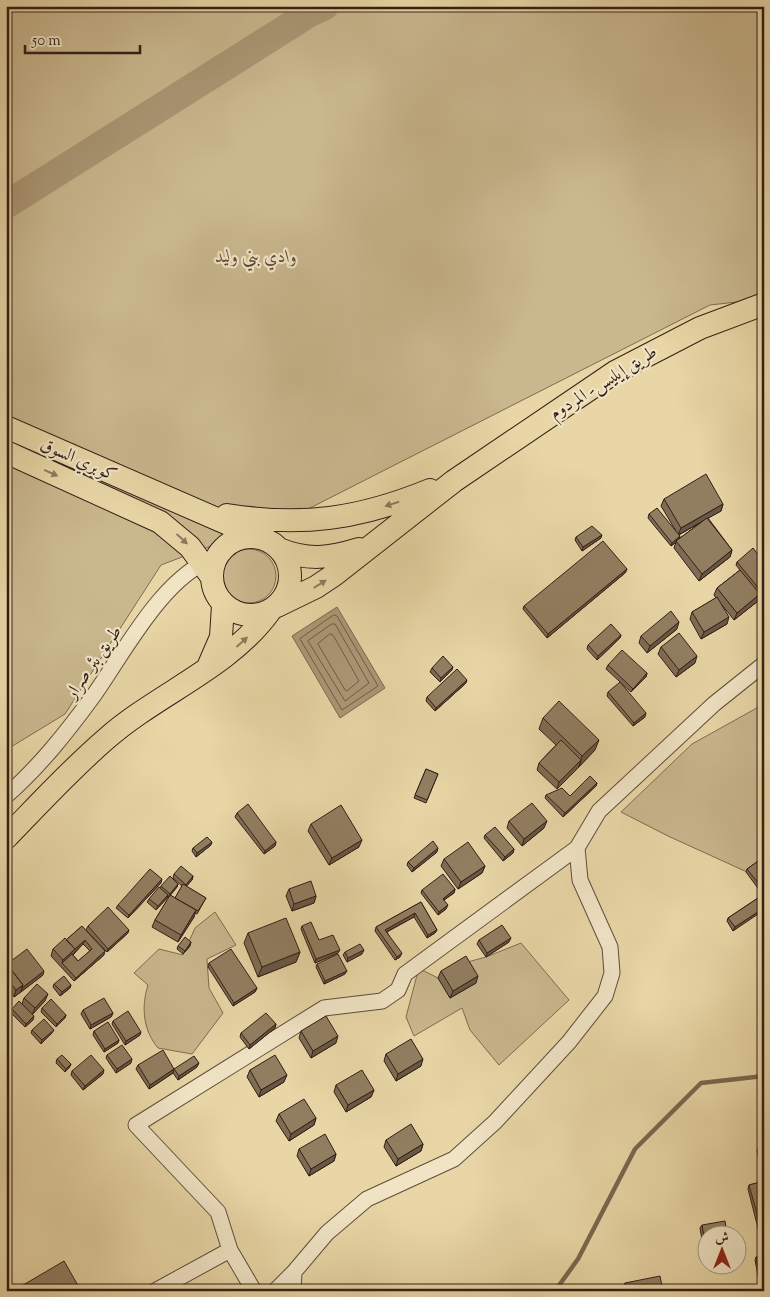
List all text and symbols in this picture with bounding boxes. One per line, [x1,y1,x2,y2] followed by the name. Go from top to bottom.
[25,22,140,54] scale bar
[31,31,61,52] text: 50 m
[215,245,297,272] park label: وادي بني وليد
[545,340,664,428] street label: طريق إيليس- المردوم
[36,432,121,489] street label: كوبري السوق
[44,469,58,477] one-way arrow
[384,500,399,508] one-way arrow
[176,533,188,545] one-way arrow
[314,579,327,588] one-way arrow
[59,621,130,707] street label: طريق بئر صرار
[236,636,248,648] one-way arrow
[698,1224,748,1274] north arrow
[715,1229,729,1249] text: ش

